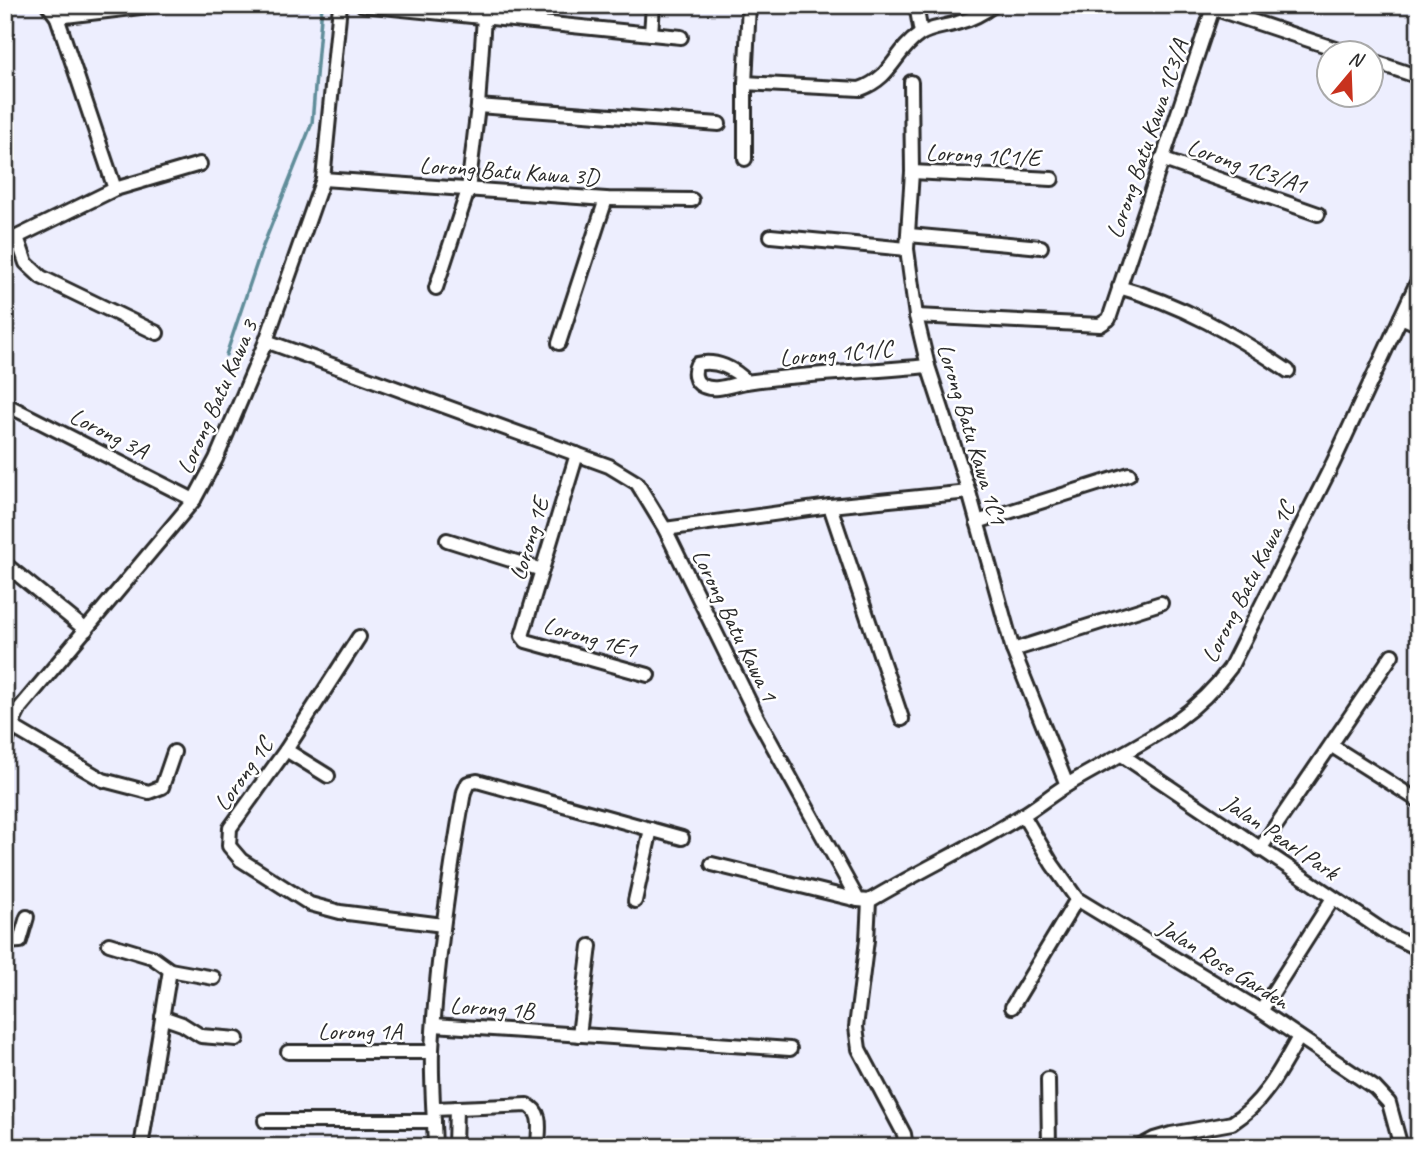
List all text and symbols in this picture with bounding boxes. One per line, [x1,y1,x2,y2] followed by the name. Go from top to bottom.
[1099,35,1195,242] street label: Lorong Batu Kawa 1C3/A
[1316,38,1386,108] north arrow
[1346,46,1368,73] text: N
[1183,132,1312,201] street label: Lorong 1C3/A1
[925,137,1044,173] street label: Lorong 1C1/E
[418,150,602,192] street label: Lorong Batu Kawa 3D
[170,313,265,479] street label: Lorong Batu Kawa 3
[778,333,896,373] street label: Lorong 1C1/C
[930,340,1014,529] street label: Lorong Batu Kawa 1C1
[65,401,154,466] street label: Lorong 3A
[502,491,557,584] street label: Lorong 1E
[1194,494,1303,668] street label: Lorong Batu Kawa 1C
[685,544,785,707] street label: Lorong Batu Kawa 1
[540,609,641,665] street label: Lorong 1E1
[207,729,281,817] street label: Lorong 1C
[1217,787,1346,888] street label: Jalan Pearl Park
[1152,911,1296,1017] street label: Jalan Rose Garden
[449,990,537,1026] street label: Lorong 1B
[318,1016,403,1046] street label: Lorong 1A

